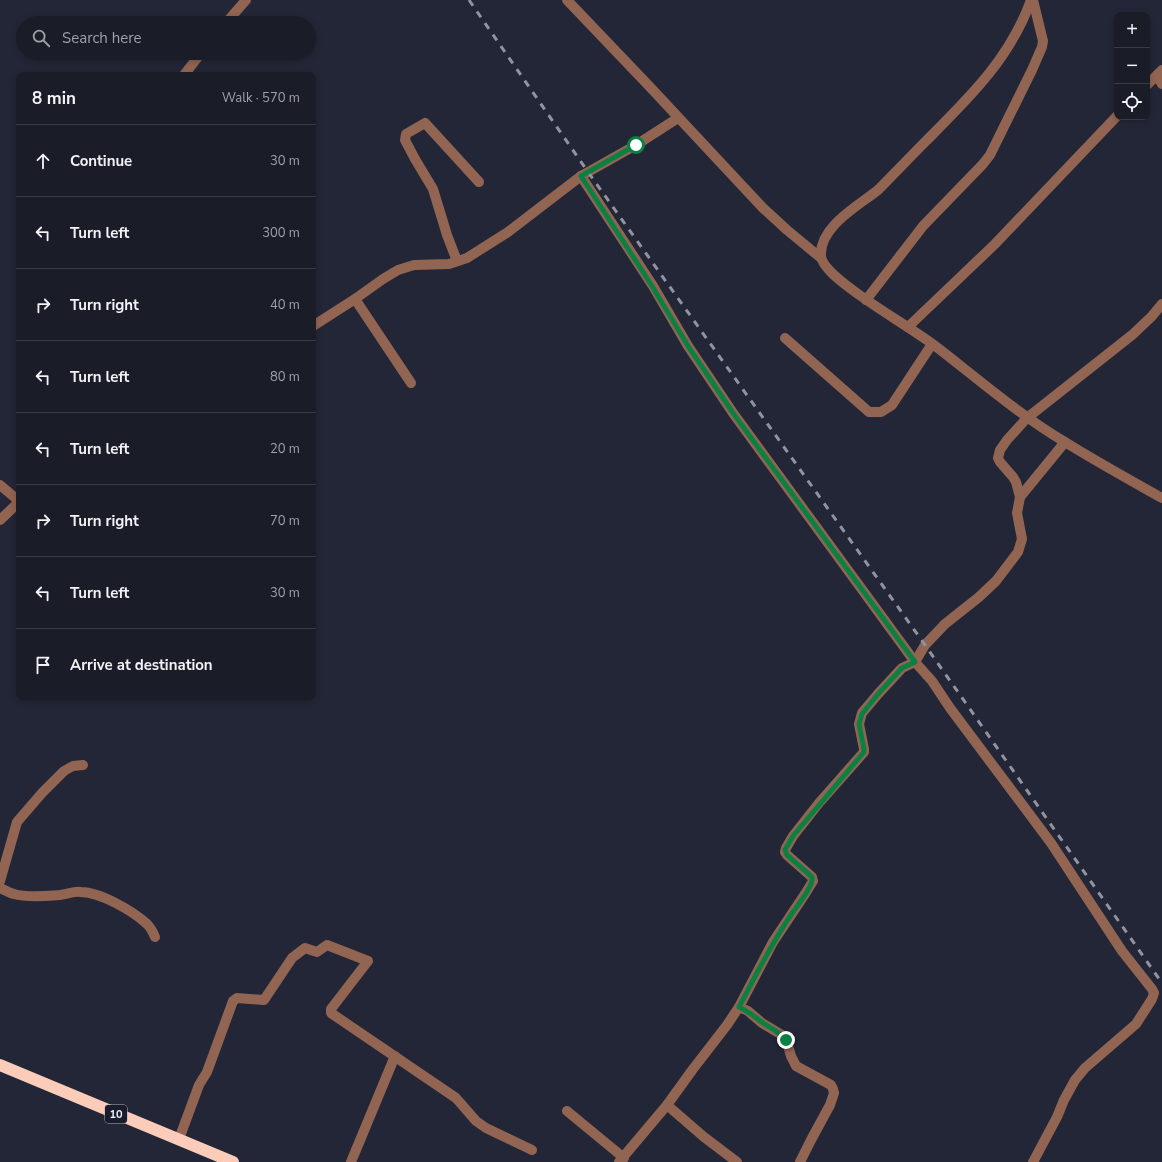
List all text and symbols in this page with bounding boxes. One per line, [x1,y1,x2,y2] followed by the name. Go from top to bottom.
[1114,12,1150,120] map controls
[1114,12,1150,48] button: +
[16,16,316,60] search box
[30,27,52,49] icon: search
[62,28,142,48] text: Search here
[1114,48,1150,84] button: −
[1114,84,1150,120] button: locate
[32,87,76,110] text: 8 min
[222,89,300,107] text: Walk · 570 m
[627,136,645,154] route start
[32,150,54,172] icon: ahead
[70,151,132,171] text: Continue
[270,152,300,170] text: 30 m
[32,222,54,244] icon: left
[70,223,129,243] text: Turn left
[262,224,300,242] text: 300 m
[32,294,54,316] icon: right
[70,295,139,315] text: Turn right
[270,296,300,314] text: 40 m
[32,366,54,388] icon: left
[70,367,129,387] text: Turn left
[270,368,300,386] text: 80 m
[32,438,54,460] icon: left
[70,439,129,459] text: Turn left
[270,440,300,458] text: 20 m
[32,510,54,532] icon: right
[70,511,139,531] text: Turn right
[270,512,300,530] text: 70 m
[32,582,54,604] icon: left
[70,583,129,603] text: Turn left
[270,584,300,602] text: 30 m
[32,654,54,676] icon: arrive
[70,655,213,675] text: Arrive at destination
[777,1031,795,1049] route end
[105,1105,127,1123] road number: 10

